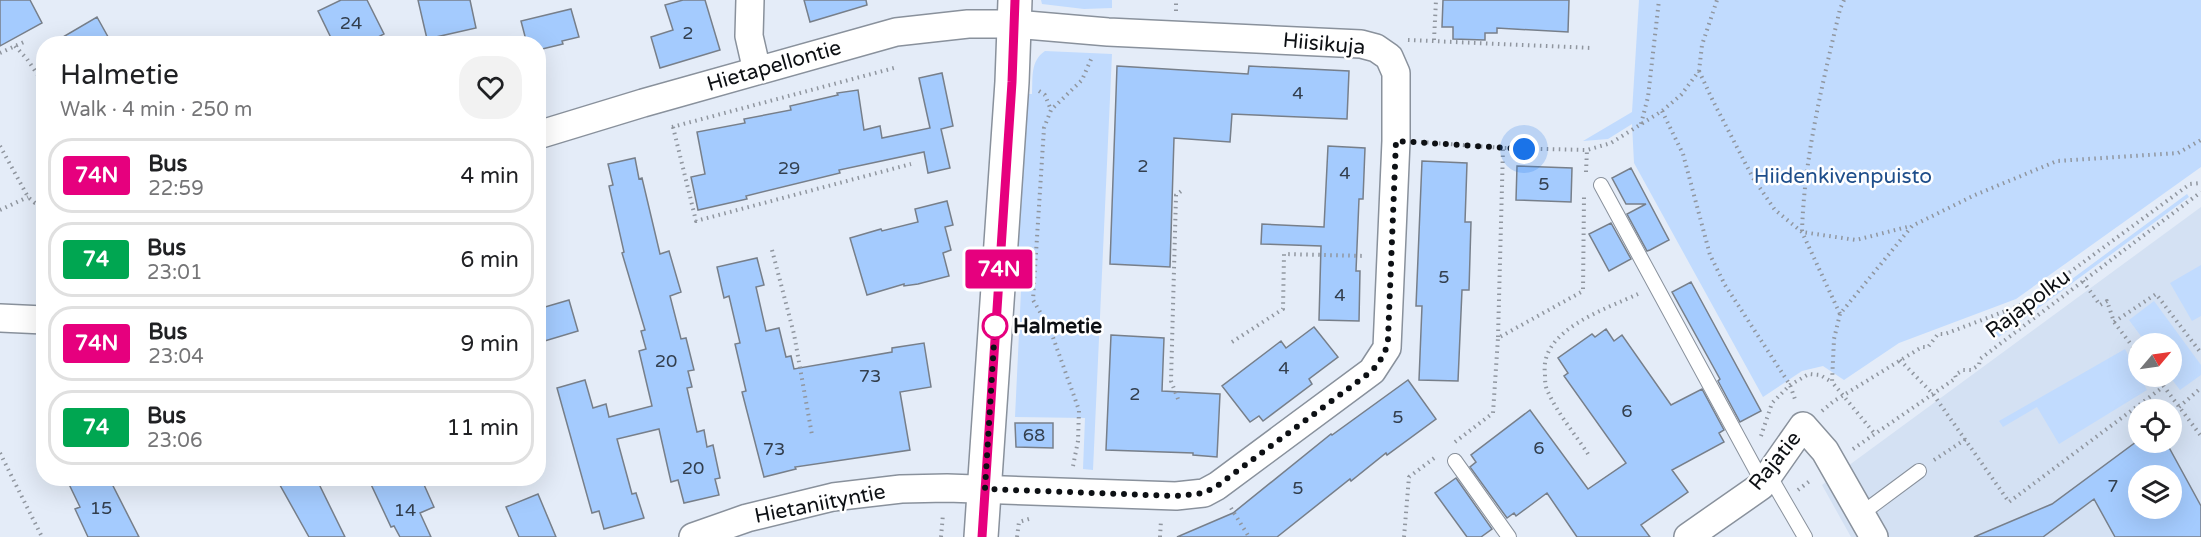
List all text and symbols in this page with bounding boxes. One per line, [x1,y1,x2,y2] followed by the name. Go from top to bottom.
[340,12,362,34] house number: 24
[682,22,694,44] house number: 2
[1282,28,1366,60] street label: Hiisikuja
[704,35,844,97] street label: Hietapellontie
[459,56,522,119] button: heart
[60,58,179,92] text: Halmetie
[1292,82,1304,104] house number: 4
[60,98,252,122] text: Walk · 4 min · 250 m
[1509,134,1539,164] your location
[148,151,187,177] text: Bus
[1137,155,1149,177] house number: 2
[778,157,800,179] house number: 29
[1339,162,1351,184] house number: 4
[75,163,118,188] text: 74N
[460,163,519,189] text: 4 min
[1754,164,1932,189] park label: Hiidenkivenpuisto
[1538,173,1550,195] house number: 5
[148,177,204,201] text: 22:59
[147,235,186,261] text: Bus
[83,247,109,272] text: 74
[460,247,519,273] text: 6 min
[964,250,1034,288] line badge: 74N
[977,257,1021,282] text: 74N
[147,261,202,285] text: 23:01
[1981,264,2075,344] street label: Rajapolku
[1438,266,1450,288] house number: 5
[1334,284,1346,306] house number: 4
[982,313,1008,339] marker: Halmetie
[1013,314,1102,339] place label: Halmetie
[148,319,187,345] text: Bus
[75,331,118,356] text: 74N
[460,331,519,357] text: 9 min
[2128,333,2182,387] north arrow
[2128,333,2182,519] map controls
[148,345,204,369] text: 23:04
[655,350,677,372] house number: 20
[1278,357,1290,379] house number: 4
[859,365,881,387] house number: 73
[1129,383,1141,405] house number: 2
[2128,399,2182,453] button: locate
[1621,400,1633,422] house number: 6
[147,403,186,429] text: Bus
[1392,406,1404,428] house number: 5
[83,415,109,440] text: 74
[447,415,519,441] text: 11 min
[1023,424,1045,446] house number: 68
[1744,426,1806,496] street label: Rajatie
[147,429,202,453] text: 23:06
[1533,437,1545,459] house number: 6
[763,438,785,460] house number: 73
[682,457,704,479] house number: 20
[2128,465,2182,519] button: layers
[2107,475,2119,497] house number: 7
[1292,477,1304,499] house number: 5
[752,479,888,529] street label: Hietaniityntie
[90,497,112,519] house number: 15
[394,499,416,521] house number: 14

